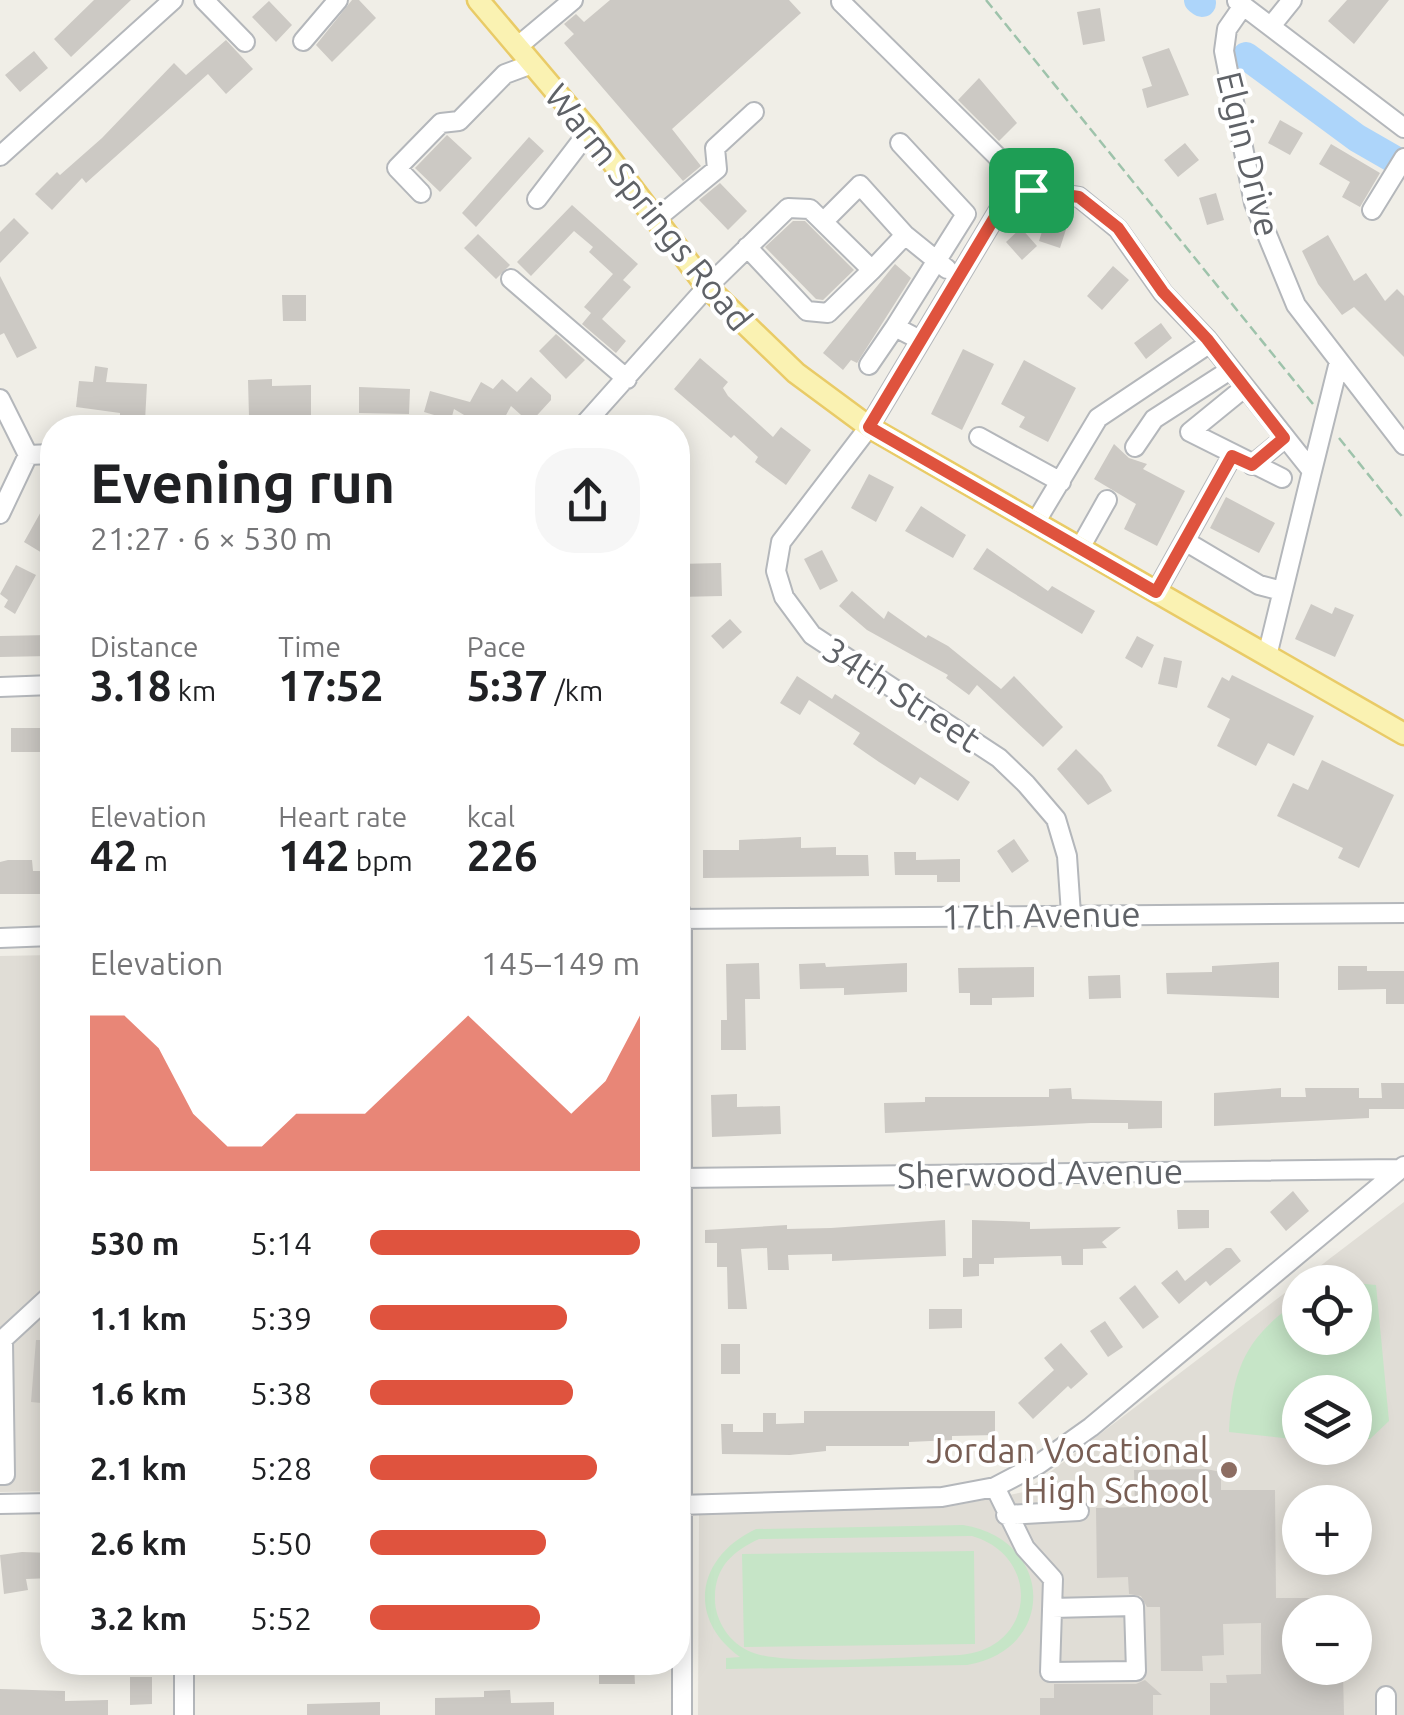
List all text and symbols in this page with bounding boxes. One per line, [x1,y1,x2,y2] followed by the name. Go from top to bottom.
[1209,68,1289,240] street label: Elgin Drive
[537,76,761,338] street label: Warm Springs Road
[989,148,1074,233] pin
[1004,163,1059,218] icon: arrive
[535,448,640,553] button: share
[90,452,395,513] text: Evening run
[90,520,332,556] text: 21:27 · 6 × 530 m
[816,628,988,760] street label: 34th Street
[90,631,198,662] text: Distance
[278,631,341,662] text: Time
[467,631,526,662] text: Pace
[90,662,171,709] text: 3.18
[278,662,383,709] text: 17:52
[467,662,548,709] text: 5:37
[171,675,216,706] text: km
[548,675,603,706] text: /km
[90,801,207,832] text: Elevation
[278,801,407,832] text: Heart rate
[467,801,515,832] text: kcal
[90,832,137,879] text: 42
[278,832,349,879] text: 142
[467,832,538,879] text: 226
[137,845,168,876] text: m
[349,845,413,876] text: bpm
[941,893,1141,937] street label: 17th Avenue
[90,945,223,981] text: Elevation
[481,945,640,981] text: 145–149 m
[897,1151,1183,1195] street label: Sherwood Avenue
[90,1225,179,1261] text: 530 m
[250,1225,312,1261] text: 5:14
[1282,1265,1372,1685] map controls
[1282,1265,1372,1355] button: locate
[90,1300,187,1336] text: 1.1 km
[250,1300,312,1336] text: 5:39
[90,1375,187,1411] text: 1.6 km
[250,1375,312,1411] text: 5:38
[1282,1375,1372,1465] button: layers
[926,1430,1209,1510] place label: Jordan Vocational High School
[90,1450,187,1486] text: 2.1 km
[250,1450,312,1486] text: 5:28
[1218,1459,1240,1481] marker: Jordan Vocational High School
[1282,1485,1372,1575] button: +
[90,1525,187,1561] text: 2.6 km
[250,1525,312,1561] text: 5:50
[1282,1595,1372,1685] button: −
[90,1600,187,1636] text: 3.2 km
[250,1600,312,1636] text: 5:52

